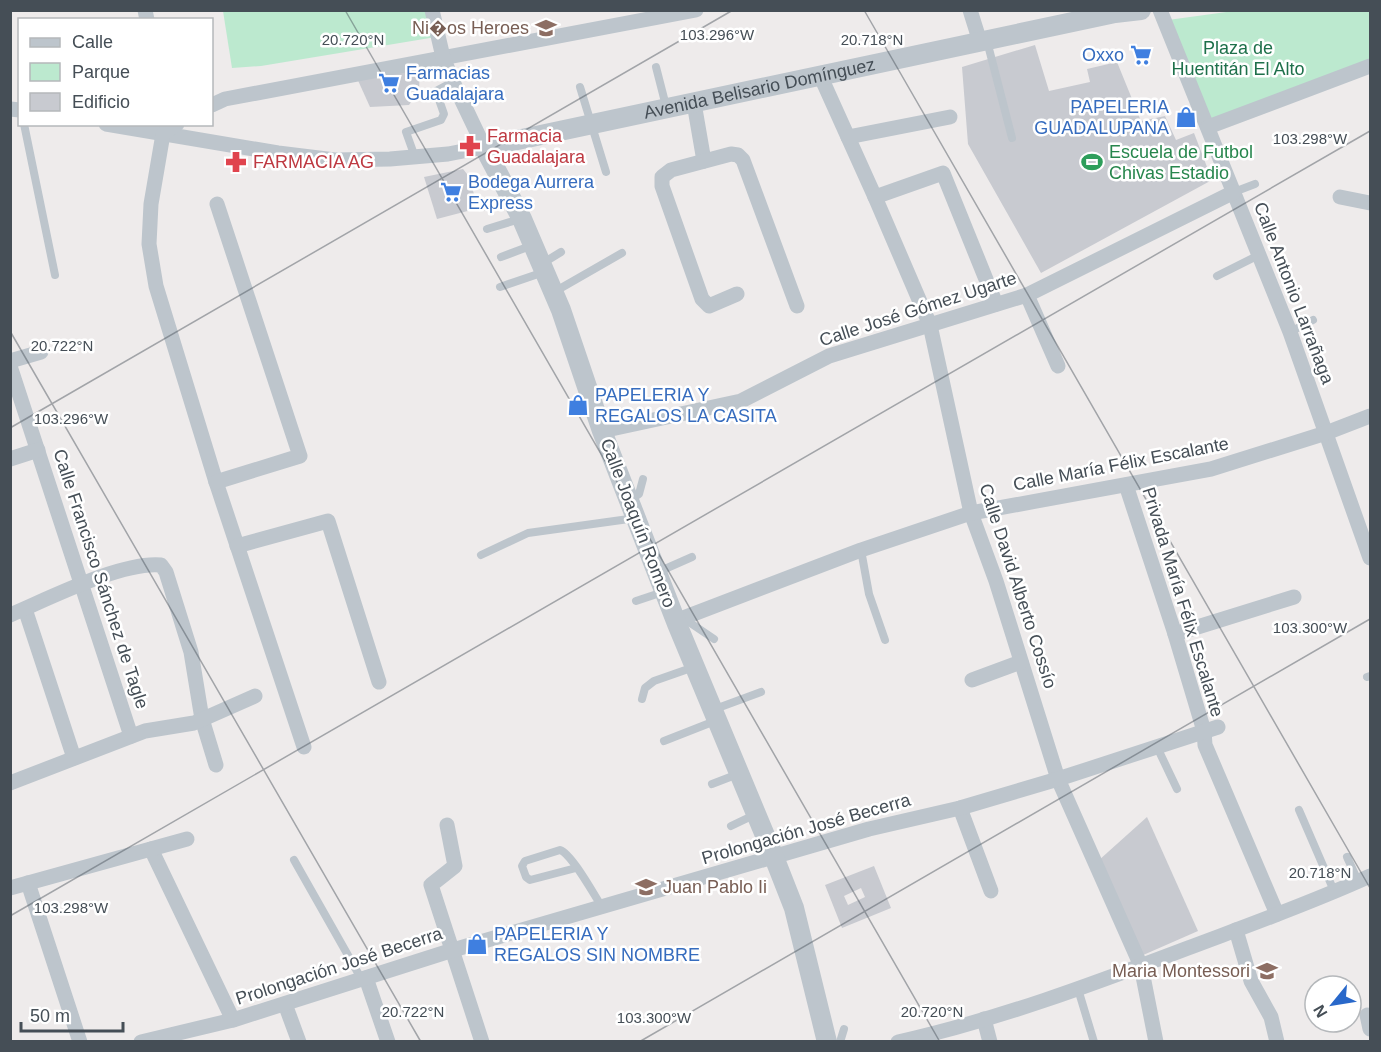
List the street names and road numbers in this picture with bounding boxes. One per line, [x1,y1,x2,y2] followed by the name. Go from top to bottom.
[642,54,877,123] street label: Avenida Belisario Domínguez
[1250,199,1338,388] street label: Calle Antonio Larrañaga
[817,268,1019,350] street label: Calle José Gómez Ugarte
[1012,433,1230,495] street label: Calle María Félix Escalante
[597,436,679,610] street label: Calle Joaquín Romero
[49,447,153,711] street label: Calle Francisco Sánchez de Tagle
[975,481,1061,691] street label: Calle David Alberto Cossío
[1138,485,1228,719] street label: Privada María Félix Escalante
[699,789,914,868] street label: Prolongación José Becerra
[233,923,446,1009] street label: Prolongación José Becerra

